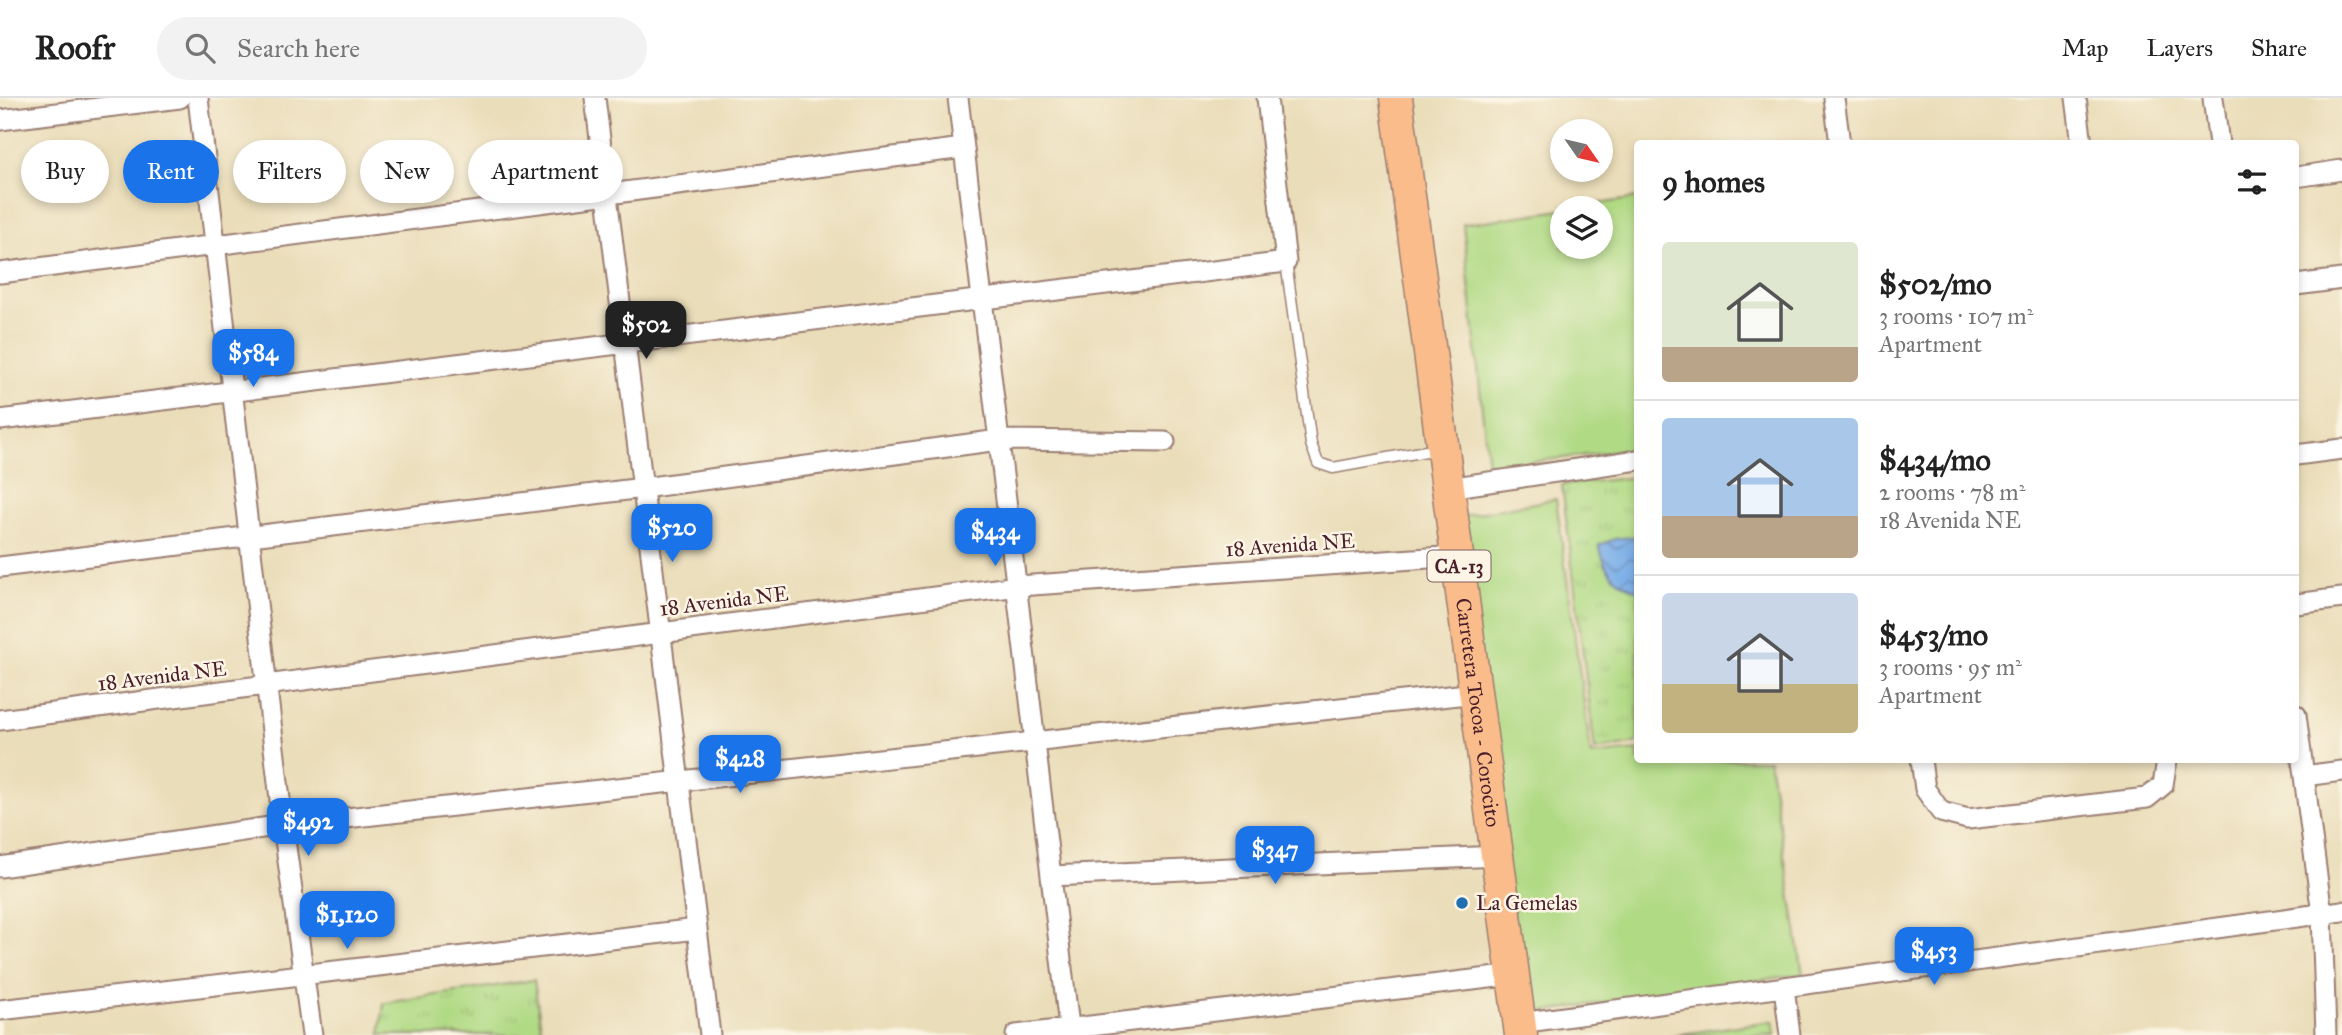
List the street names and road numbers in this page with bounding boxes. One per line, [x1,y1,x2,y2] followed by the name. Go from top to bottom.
[1224,528,1356,562] street label: 18 Avenida NE
[1428,551,1490,582] road number: CA-13
[658,580,790,622] street label: 18 Avenida NE
[1450,596,1506,829] street label: Carretera Tocoa - Corocito
[96,655,228,697] street label: 18 Avenida NE

